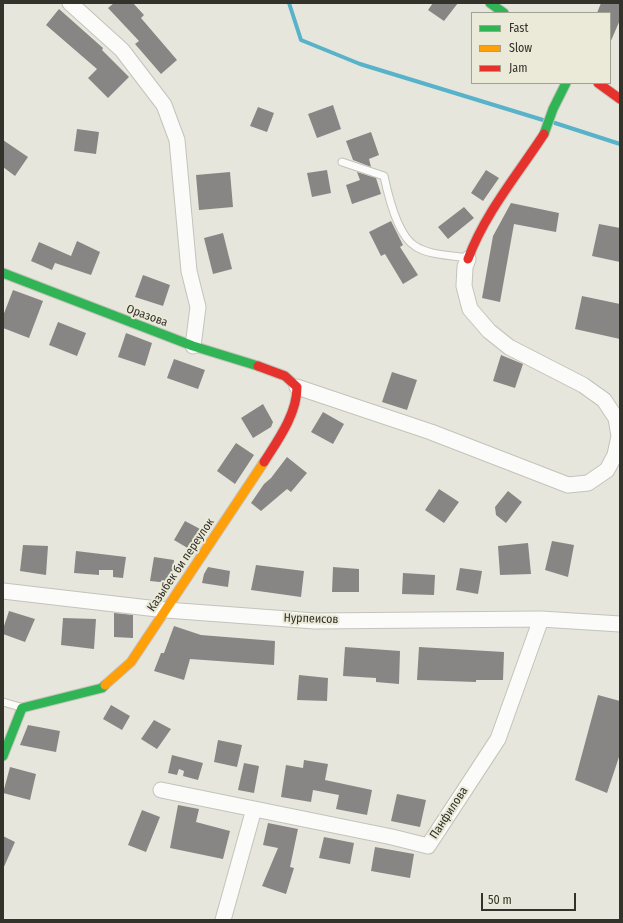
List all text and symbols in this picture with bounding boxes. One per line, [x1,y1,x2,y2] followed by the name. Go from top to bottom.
[471,12,611,84] legend
[509,21,528,35] text: Fast
[509,41,532,55] text: Slow
[509,61,527,75] text: Jam
[124,302,170,330] street label: Оразова
[144,516,218,614] street label: Казыбек би переулок
[283,611,339,627] street label: Нурпеисов
[427,784,471,842] street label: Панфилова
[483,885,578,911] scale bar
[488,893,512,907] text: 50 m

